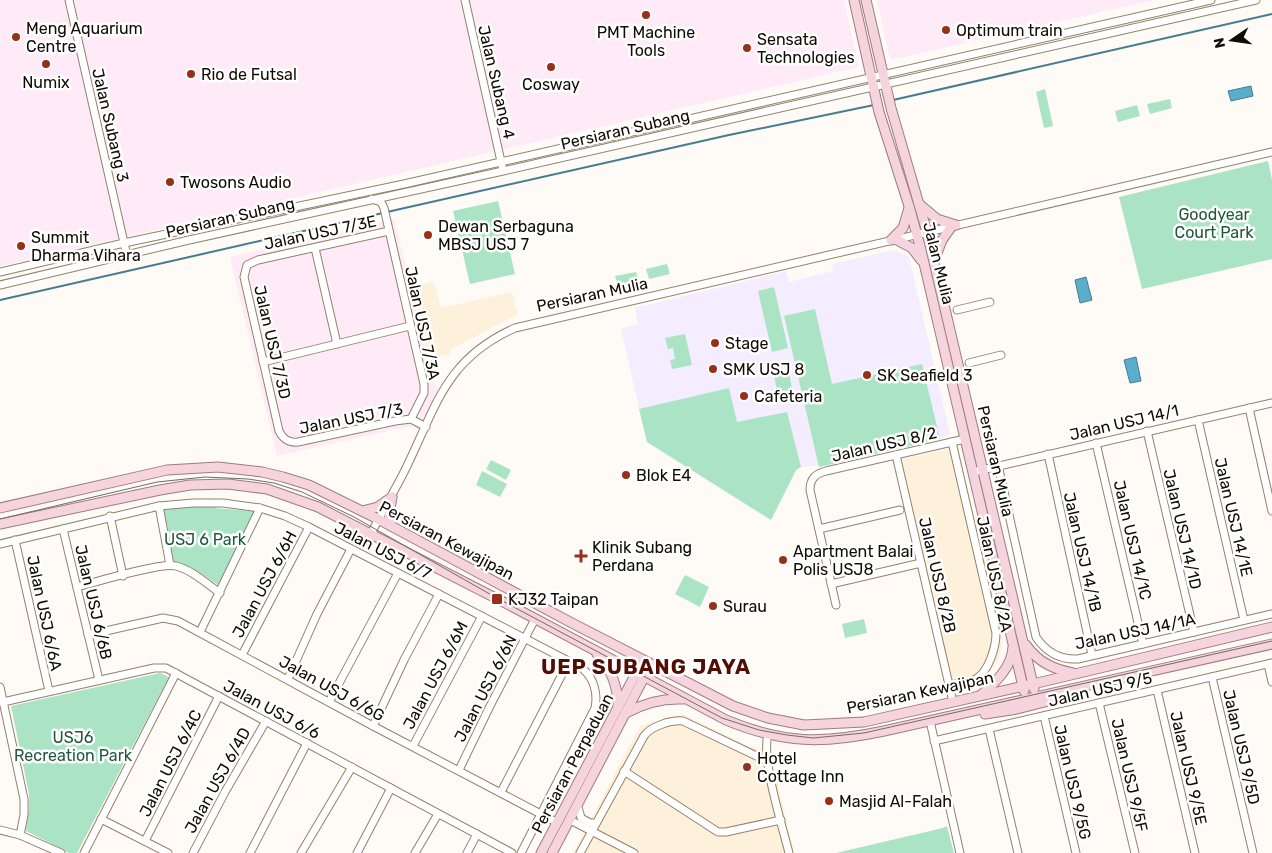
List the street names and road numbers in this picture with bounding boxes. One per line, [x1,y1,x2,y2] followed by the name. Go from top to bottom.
[474,23,519,141] street label: Jalan Subang 4
[88,66,133,184] street label: Jalan Subang 3
[559,105,691,154] street label: Persiaran Subang
[164,193,296,242] street label: Persiaran Subang
[262,211,378,254] street label: Jalan USJ 7/3E
[919,220,958,306] street label: Jalan Mulia
[401,265,444,382] street label: Jalan USJ 7/3A
[535,273,650,316] street label: Persiaran Mulia
[250,283,295,401] street label: Jalan USJ 7/3D
[298,399,404,438] street label: Jalan USJ 7/3
[1068,401,1181,444] street label: Jalan USJ 14/1
[974,404,1018,518] street label: Persiaran Mulia
[830,423,939,466] street label: Jalan USJ 8/2
[1211,456,1256,578] street label: Jalan USJ 14/1E
[1159,467,1206,591] street label: Jalan USJ 14/1D
[1109,478,1156,602] street label: Jalan USJ 14/1C
[1059,490,1106,614] street label: Jalan USJ 14/1B
[376,497,517,584] street label: Persiaran Kewajipan
[973,514,1016,634] street label: Jalan USJ 8/2A
[915,515,960,635] street label: Jalan USJ 8/2B
[331,518,434,583] street label: Jalan USJ 6/7
[228,528,301,641] street label: Jalan USJ 6/6H
[71,543,116,661] street label: Jalan USJ 6/6B
[23,554,66,673] street label: Jalan USJ 6/6A
[1073,609,1197,654] street label: Jalan USJ 14/1A
[399,618,472,732] street label: Jalan USJ 6/6M
[450,631,521,745] street label: Jalan USJ 6/6N
[276,652,388,725] street label: Jalan USJ 6/6G
[845,668,995,717] street label: Persiaran Kewajipan
[1046,668,1154,711] street label: Jalan USJ 9/5
[220,676,324,743] street label: Jalan USJ 6/6
[1219,688,1264,806] street label: Jalan USJ 9/5D
[528,690,617,836] street label: Persiaran Perpaduan
[135,707,206,820] street label: Jalan USJ 6/4C
[1166,709,1211,827] street label: Jalan USJ 9/5E
[1107,717,1152,834] street label: Jalan USJ 9/5F
[1050,723,1095,841] street label: Jalan USJ 9/5G
[181,724,254,836] street label: Jalan USJ 6/4D

